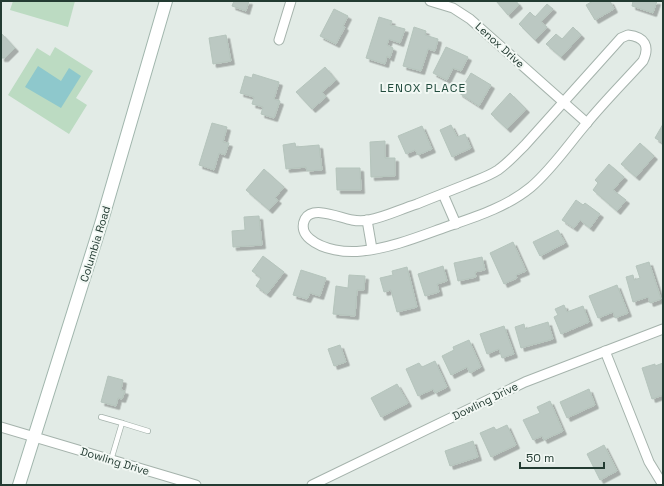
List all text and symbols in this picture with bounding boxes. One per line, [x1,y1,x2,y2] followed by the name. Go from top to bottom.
[473,19,527,71] street label: Lenox Drive
[380,80,466,96] district label: LENOX PLACE
[77,204,113,284] street label: Columbia Road
[450,379,520,423] street label: Dowling Drive
[79,444,151,478] street label: Dowling Drive
[520,444,604,470] scale bar
[526,450,554,466] text: 50 m

